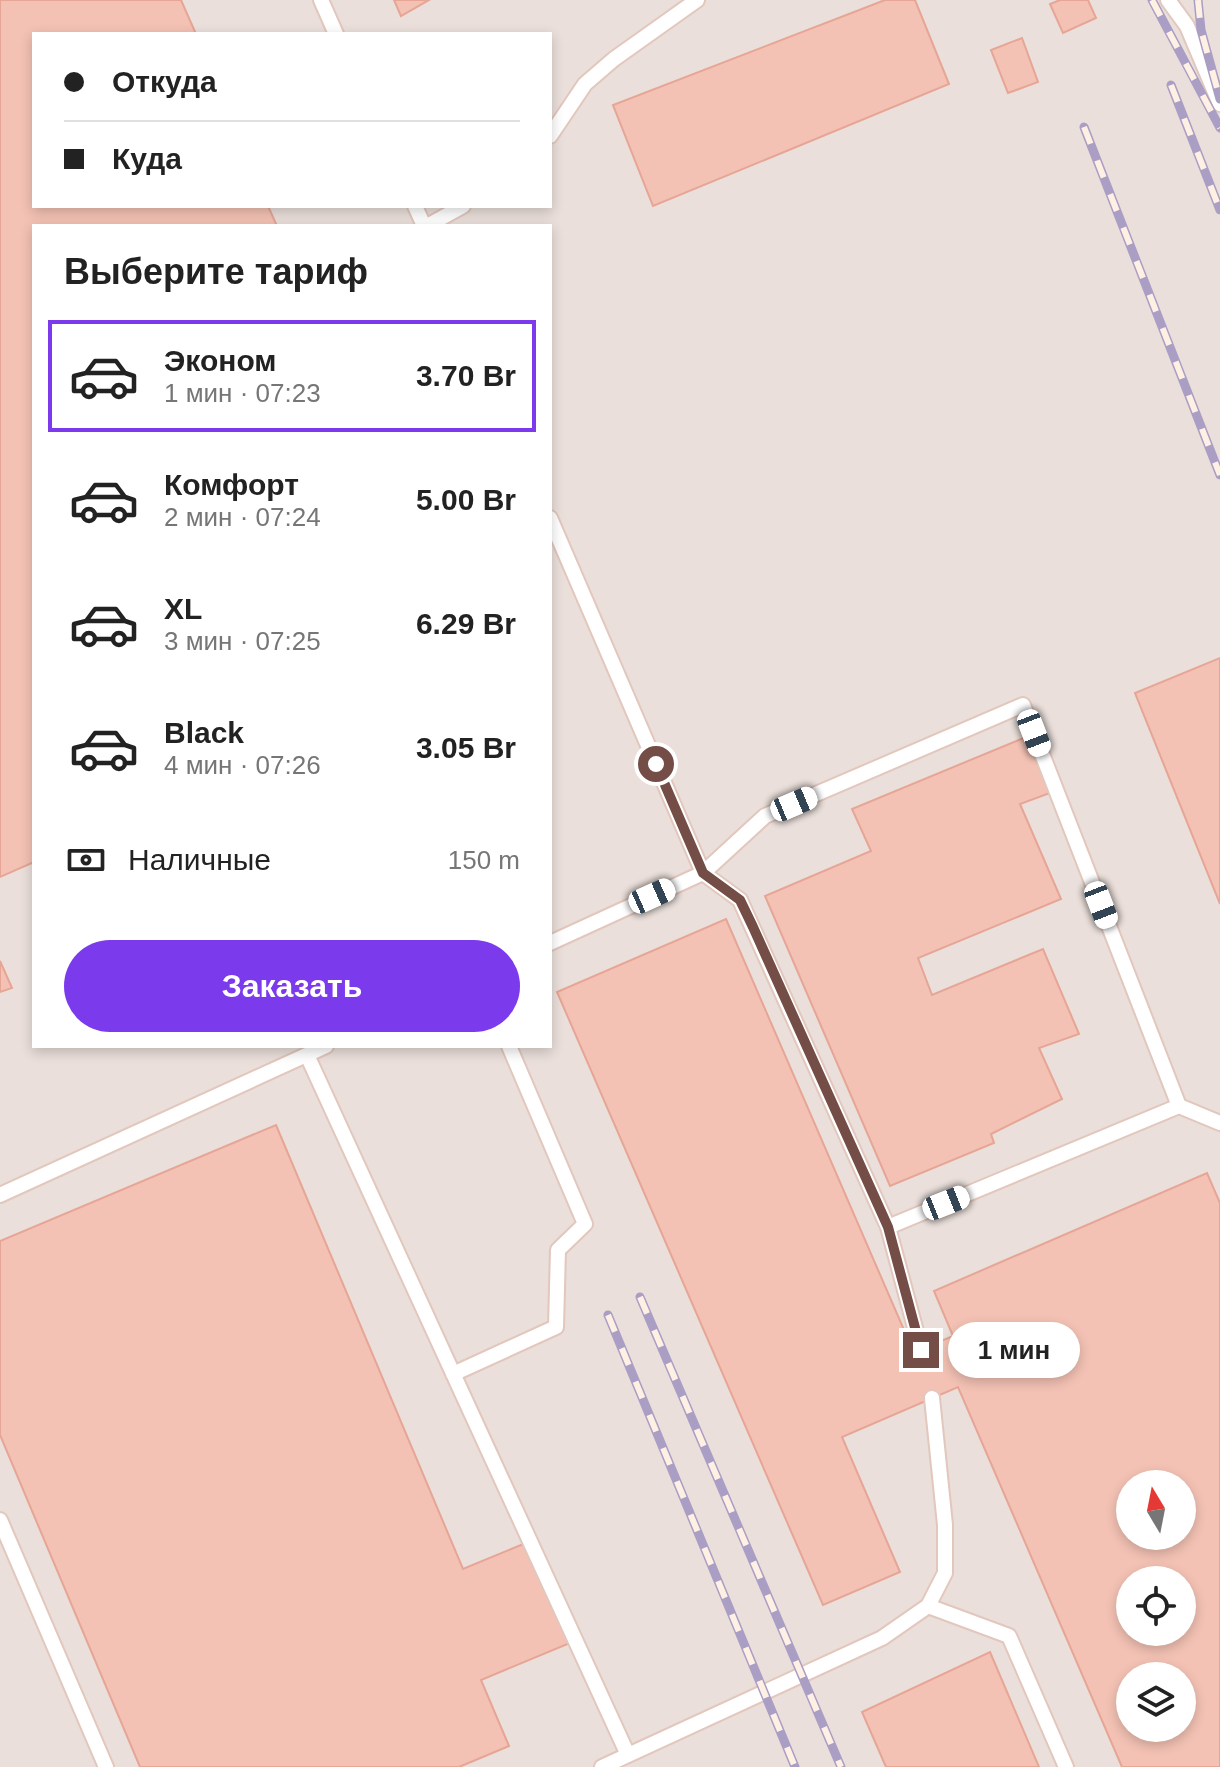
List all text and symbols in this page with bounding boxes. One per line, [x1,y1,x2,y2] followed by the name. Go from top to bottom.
[112,65,217,98] text: Откуда
[112,142,182,175] text: Куда
[64,251,368,292] text: Выберите тариф
[68,340,140,412] icon: car
[164,344,277,377] text: Эконом
[416,359,516,392] text: 3.70 Br
[164,378,321,408] text: 1 мин · 07:23
[68,464,140,536] icon: car
[164,468,299,501] text: Комфорт
[416,483,516,516] text: 5.00 Br
[164,502,321,532] text: 2 мин · 07:24
[68,588,140,660] icon: car
[164,592,202,625] text: XL
[416,607,516,640] text: 6.29 Br
[164,626,321,656] text: 3 мин · 07:25
[1014,706,1054,760] car
[68,712,140,784] icon: car
[164,716,244,749] text: Black
[416,731,516,764] text: 3.05 Br
[638,746,674,782] route start
[164,750,321,780] text: 4 мин · 07:26
[767,784,821,824] car
[64,838,108,882] icon: cash
[128,843,271,876] text: Наличные
[448,845,520,875] text: 150 m
[625,875,679,917] car
[1081,878,1121,932] car
[64,940,520,1032] button: Заказать
[919,1183,973,1223] car
[949,1322,1081,1378] callout: 1 мин
[903,1332,939,1368] route end
[978,1335,1050,1365] text: 1 мин
[1116,1470,1196,1550] north arrow
[1116,1470,1196,1742] map controls
[1116,1566,1196,1646] button: locate
[1116,1662,1196,1742] button: layers

